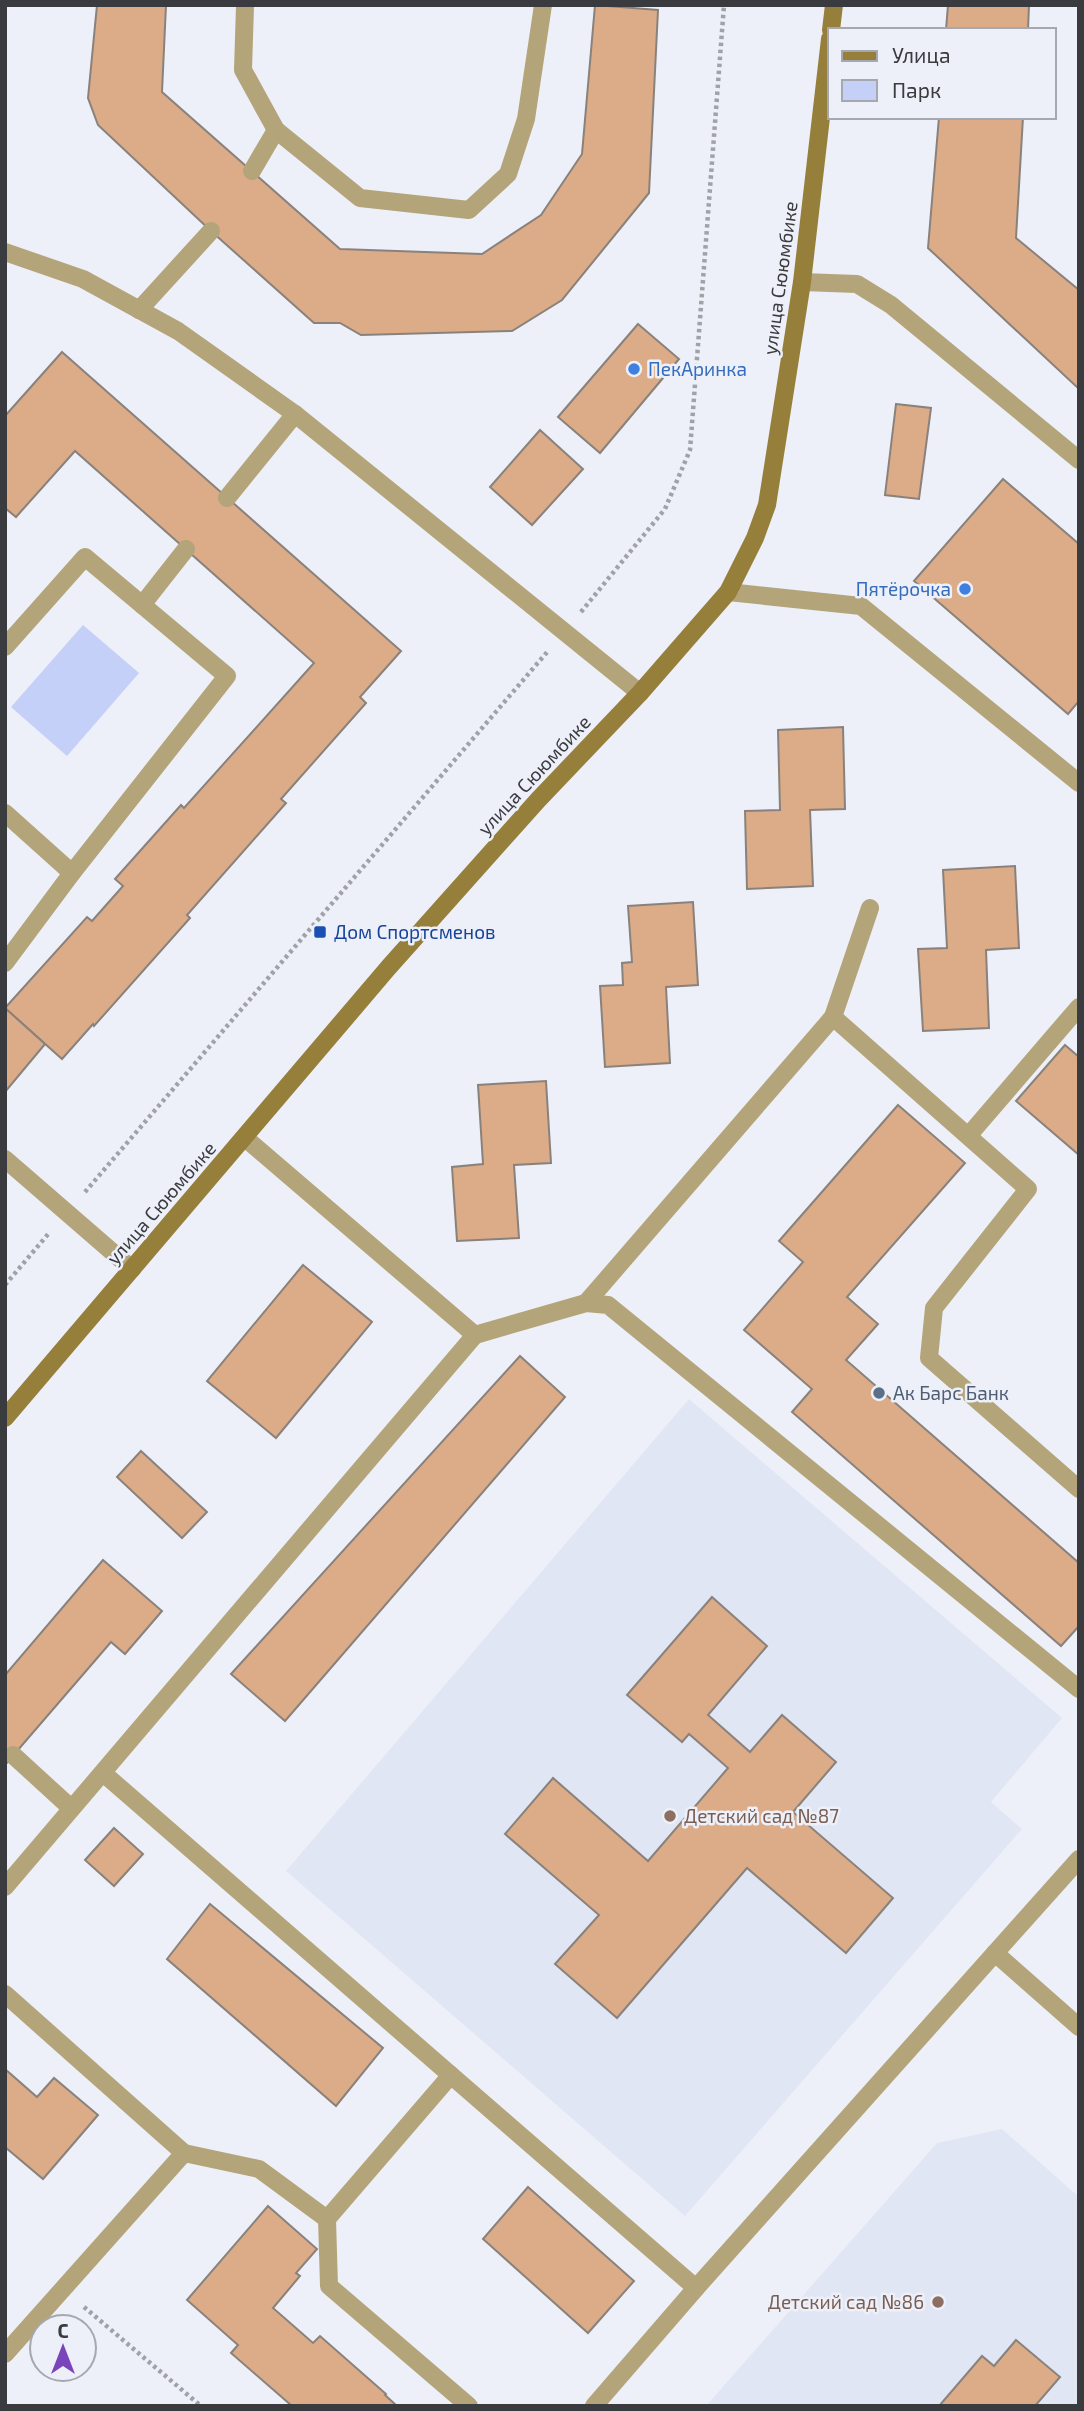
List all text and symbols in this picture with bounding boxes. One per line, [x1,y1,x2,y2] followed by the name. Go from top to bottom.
[828,28,1056,119] legend
[892,42,951,67] text: Улица
[892,77,941,102] text: Парк
[757,200,803,356] street label: улица Сююмбике
[648,357,747,380] place label: ПекАринка
[626,361,642,377] marker: ПекАринка
[856,577,951,600] place label: Пятёрочка
[957,581,973,597] marker: Пятёрочка
[472,710,596,840] street label: улица Сююмбике
[334,920,496,943] place label: Дом Спортсменов
[312,924,328,940] marker: Дом Спортсменов
[101,1137,221,1269] street label: улица Сююмбике
[893,1381,1009,1404] place label: Ак Барс Банк
[871,1385,887,1401] marker: Ак Барс Банк
[684,1804,839,1827] place label: Детский сад №87
[662,1808,678,1824] marker: Детский сад №87
[768,2290,924,2313] place label: Детский сад №86
[930,2294,946,2310] marker: Детский сад №86
[28,2313,98,2383] north arrow
[57,2319,69,2342] text: С

